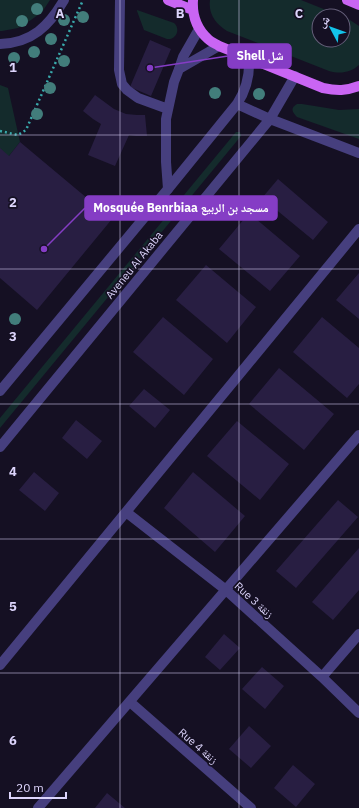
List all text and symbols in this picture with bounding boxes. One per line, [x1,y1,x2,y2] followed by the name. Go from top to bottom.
[56,5,65,22] text: A
[176,5,185,22] text: B
[295,5,304,22] text: C
[311,8,351,48] north arrow
[314,12,334,31] text: ش
[228,44,291,68] callout: Shell شل
[236,48,284,64] text: Shell شل
[9,59,17,76] text: 1
[9,194,17,211] text: 2
[85,196,277,220] callout: Mosquée Benrbiaa مسجد بن الربيع
[93,200,269,216] text: Mosquée Benrbiaa مسجد بن الربيع
[102,228,166,302] street label: Aveneu Al Akaba
[9,328,17,345] text: 3
[9,463,17,480] text: 4
[232,579,276,621] street label: Rue 3 زنقة
[9,598,17,615] text: 5
[175,725,221,767] street label: Rue 4 زنقة
[9,732,17,749] text: 6
[10,774,66,800] scale bar
[16,780,44,795] text: 20 m

